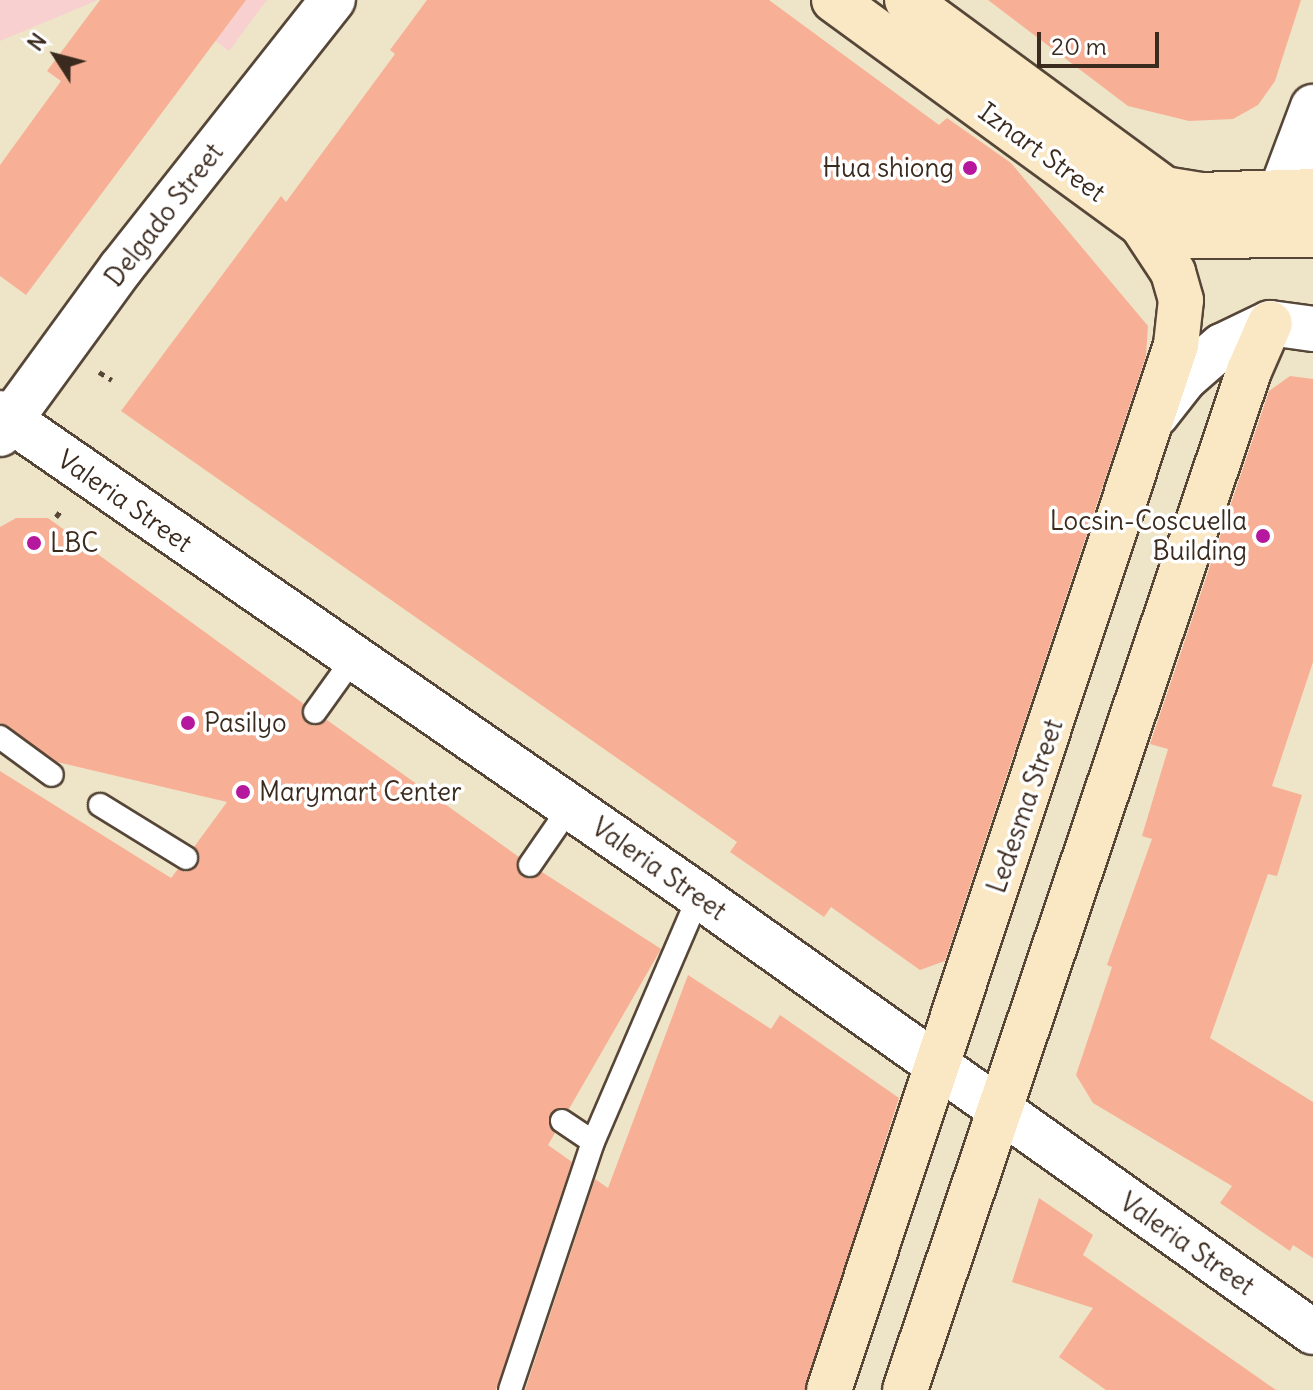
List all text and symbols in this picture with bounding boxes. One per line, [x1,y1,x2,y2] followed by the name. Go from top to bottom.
[16,16,96,96] north arrow
[1041,16,1163,66] scale bar
[21,28,52,56] text: N
[1051,31,1107,61] text: 20 m
[973,96,1111,208] street label: Iznart Street
[98,137,230,293] street label: Delgado Street
[822,152,954,184] place label: Hua shiong
[961,159,979,177] marker: Hua shiong
[52,443,198,559] street label: Valeria Street
[1050,505,1247,566] place label: Locsin-Coscuella Building
[50,527,98,559] place label: LBC
[1254,527,1272,545] marker: Locsin-Coscuella Building
[25,534,43,552] marker: LBC
[204,707,287,739] place label: Pasilyo
[179,714,197,732] marker: Pasilyo
[981,715,1069,897] street label: Ledesma Street
[259,776,462,808] place label: Marymart Center
[234,783,252,801] marker: Marymart Center
[586,811,732,927] street label: Valeria Street
[1114,1186,1260,1302] street label: Valeria Street

